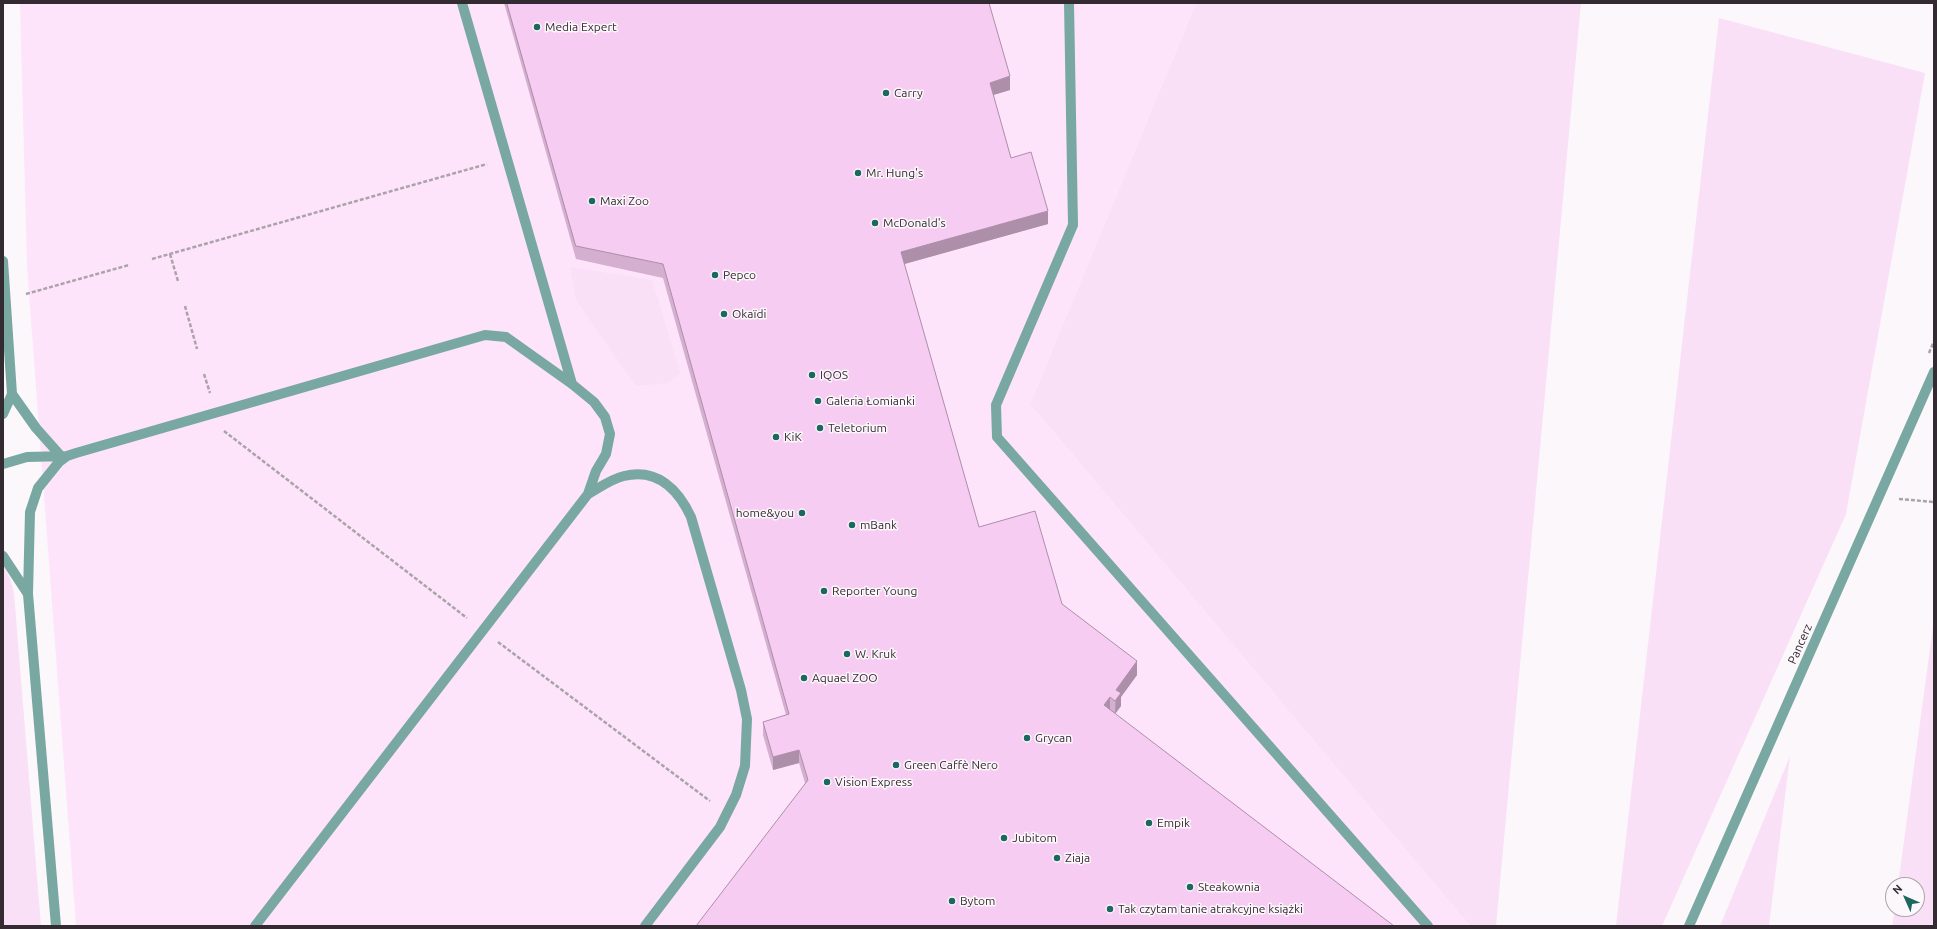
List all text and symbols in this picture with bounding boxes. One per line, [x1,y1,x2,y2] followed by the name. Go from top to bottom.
[545,20,617,34] place label: Media Expert
[532,22,542,32] marker: Media Expert
[894,86,923,100] place label: Carry
[881,88,891,98] marker: Carry
[866,166,923,180] place label: Mr. Hung's
[853,168,863,178] marker: Mr. Hung's
[600,194,649,208] place label: Maxi Zoo
[587,196,597,206] marker: Maxi Zoo
[883,216,946,230] place label: McDonald's
[870,218,880,228] marker: McDonald's
[723,268,756,282] place label: Pepco
[710,270,720,280] marker: Pepco
[732,307,766,321] place label: Okaïdi
[719,309,729,319] marker: Okaïdi
[820,368,848,382] place label: IQOS
[807,370,817,380] marker: IQOS
[826,394,915,408] place label: Galeria Łomianki
[813,396,823,406] marker: Galeria Łomianki
[828,421,887,435] place label: Teletorium
[815,423,825,433] marker: Teletorium
[784,430,802,444] place label: KiK
[771,432,781,442] marker: KiK
[736,506,794,520] place label: home&you
[797,508,807,518] marker: home&you
[860,518,897,532] place label: mBank
[847,520,857,530] marker: mBank
[832,584,917,598] place label: Reporter Young
[819,586,829,596] marker: Reporter Young
[1785,622,1815,666] street label: Pancerz
[855,647,896,661] place label: W. Kruk
[842,649,852,659] marker: W. Kruk
[812,671,878,685] place label: Aquael ZOO
[799,673,809,683] marker: Aquael ZOO
[1035,731,1072,745] place label: Grycan
[1022,733,1032,743] marker: Grycan
[904,758,998,772] place label: Green Caffè Nero
[891,760,901,770] marker: Green Caffè Nero
[835,775,912,789] place label: Vision Express
[822,777,832,787] marker: Vision Express
[1157,816,1190,830] place label: Empik
[1144,818,1154,828] marker: Empik
[1012,831,1057,845] place label: Jubitom
[999,833,1009,843] marker: Jubitom
[1065,851,1090,865] place label: Ziaja
[1052,853,1062,863] marker: Ziaja
[1885,877,1925,917] north arrow
[1198,880,1260,894] place label: Steakownia
[1185,882,1195,892] marker: Steakownia
[1890,882,1904,896] text: N
[960,894,995,908] place label: Bytom
[947,896,957,906] marker: Bytom
[1118,902,1303,916] place label: Tak czytam tanie atrakcyjne książki
[1105,904,1115,914] marker: Tak czytam tanie atrakcyjne książki

